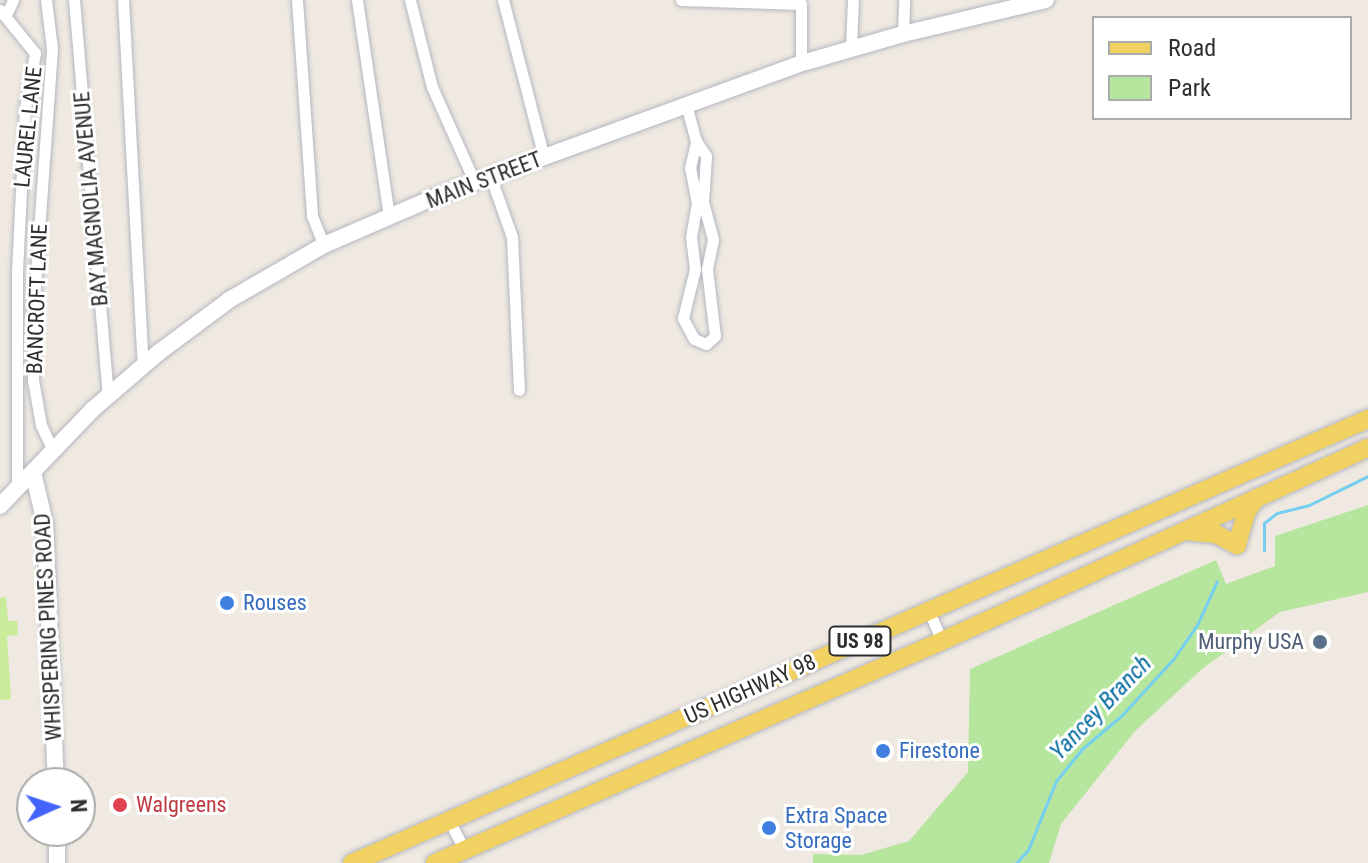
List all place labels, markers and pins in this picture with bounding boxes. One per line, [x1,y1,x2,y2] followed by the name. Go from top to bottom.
[243,590,307,616] place label: Rouses
[218,594,236,612] marker: Rouses
[1198,629,1304,655] place label: Murphy USA
[1311,633,1329,651] marker: Murphy USA
[899,738,980,764] place label: Firestone
[874,742,892,760] marker: Firestone
[136,792,227,818] place label: Walgreens
[111,796,129,814] marker: Walgreens
[785,802,887,854] place label: Extra Space Storage
[760,819,778,837] marker: Extra Space Storage

